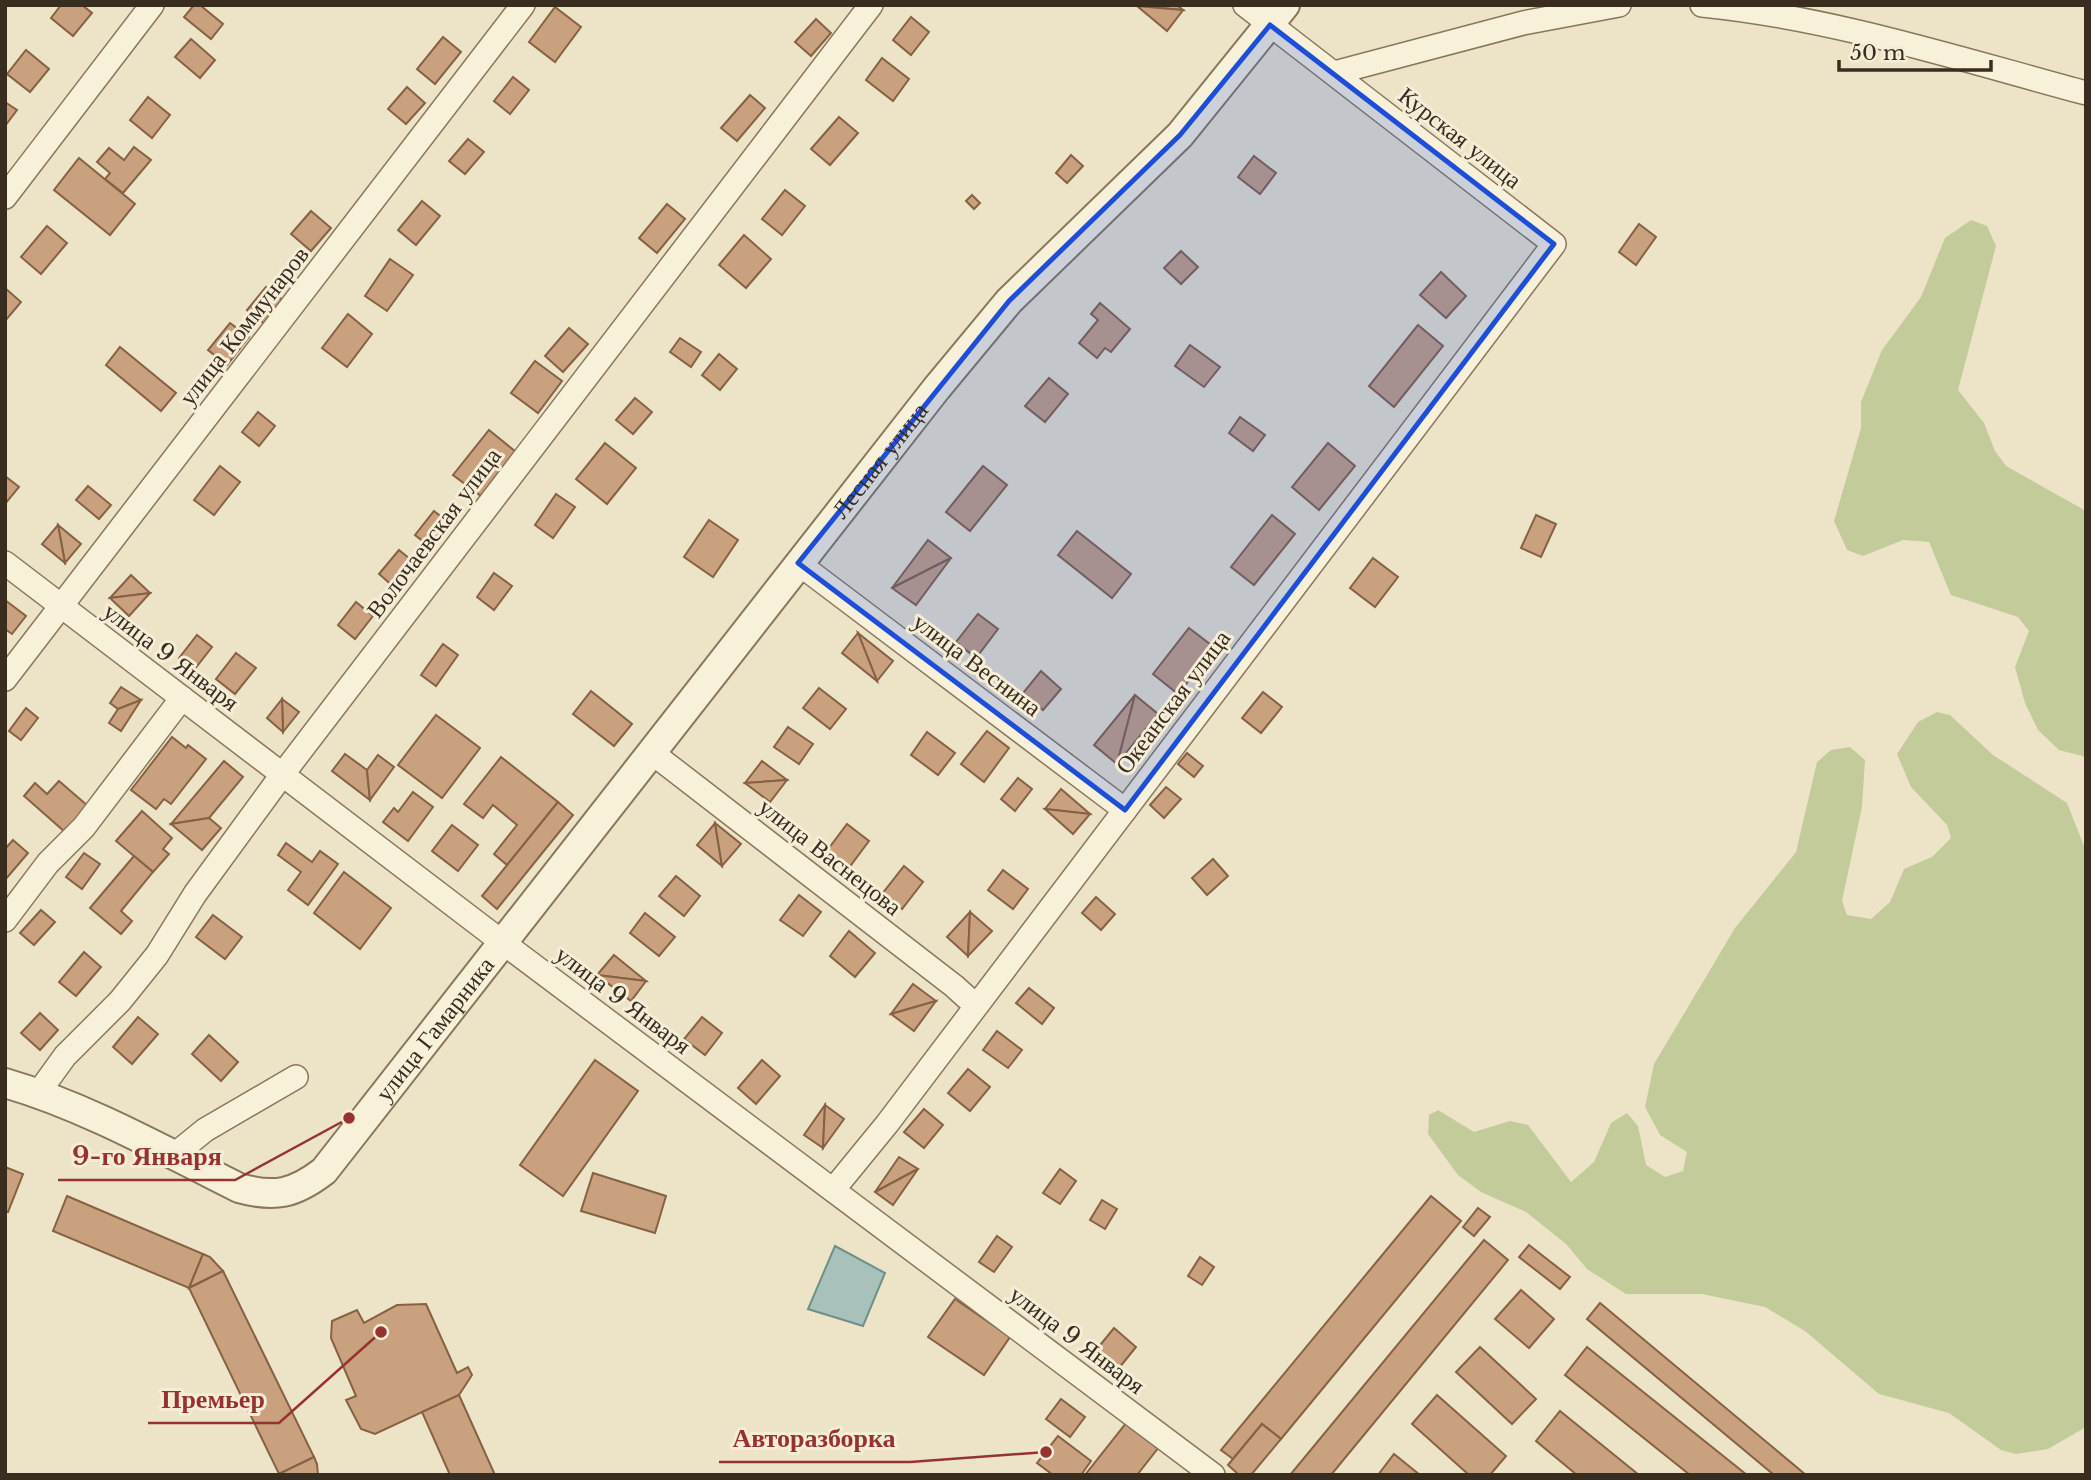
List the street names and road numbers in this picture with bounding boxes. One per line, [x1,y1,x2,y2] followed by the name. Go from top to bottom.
[1393,81,1528,195] street label: Курская улица
[173,240,315,411] street label: улица Коммунаров
[825,396,934,524] street label: Лесная улица
[360,442,507,623] street label: Волочаевская улица
[98,596,245,717] street label: улица 9 Января
[907,607,1047,723] street label: улица Веснина
[1109,624,1236,779] street label: Океанская улица
[753,792,908,922] street label: улица Васнецова
[550,939,697,1060] street label: улица 9 Января
[369,951,500,1107] street label: улица Гамарника
[1004,1279,1151,1400] street label: улица 9 Января

